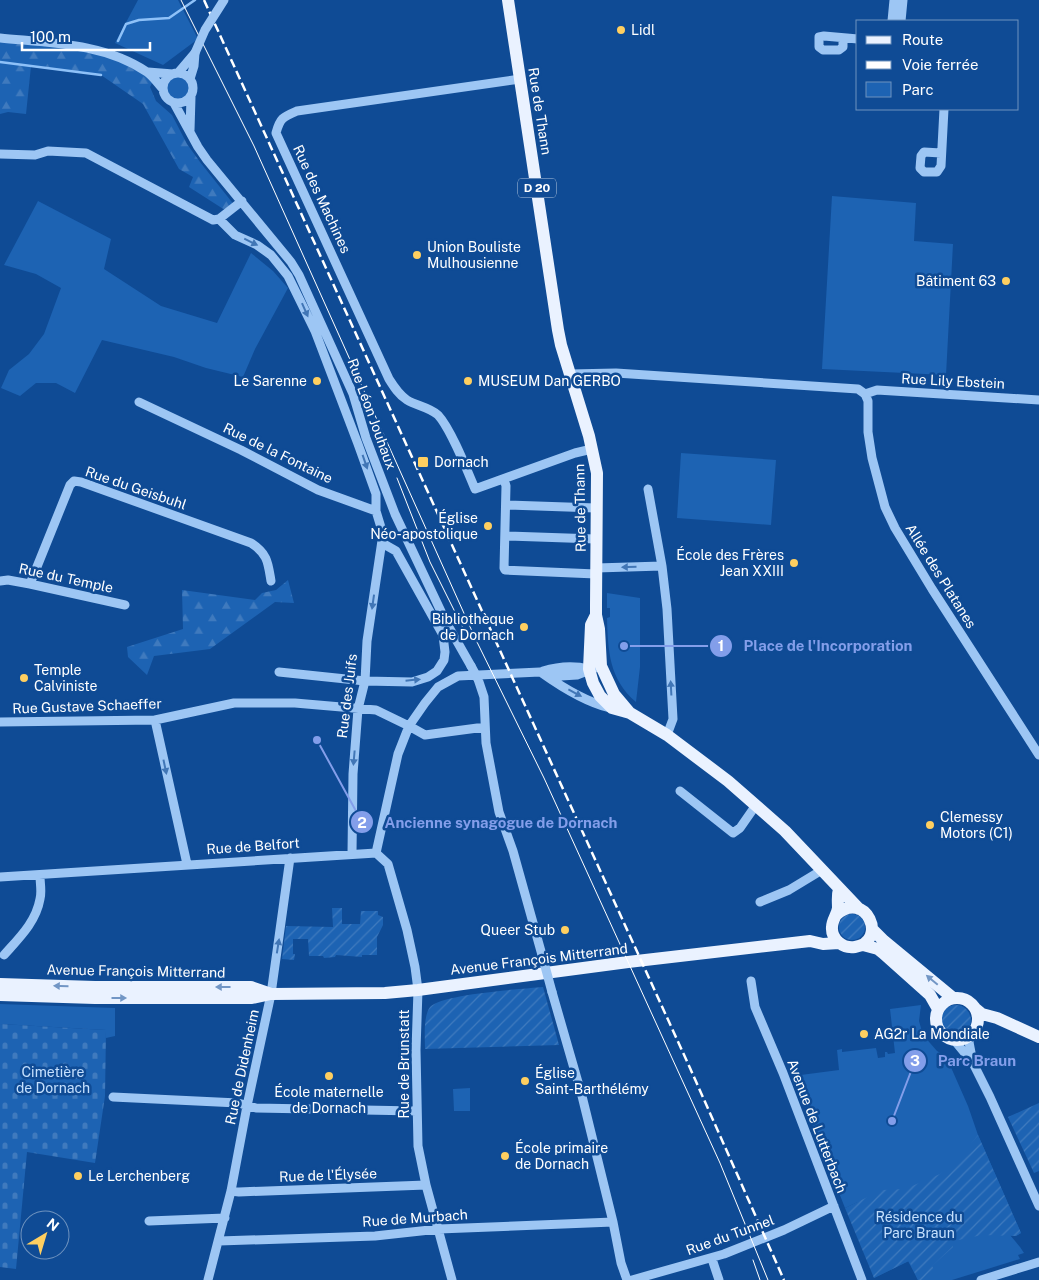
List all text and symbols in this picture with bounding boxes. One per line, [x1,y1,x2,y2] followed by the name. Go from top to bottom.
[22,20,150,52] scale bar
[856,20,1019,110] legend
[631,22,655,38] place label: Lidl
[615,24,627,36] marker: Lidl
[30,28,71,45] text: 100 m
[902,31,943,48] text: Route
[902,56,979,73] text: Voie ferrée
[525,66,555,156] street label: Rue de Thann
[902,81,934,98] text: Parc
[290,142,354,256] street label: Rue des Machines
[518,178,556,198] road number: D 20
[244,239,258,247] one-way arrow
[427,239,521,271] place label: Union Bouliste Mulhousienne
[411,249,423,261] marker: Union Bouliste Mulhousienne
[916,273,996,289] place label: Bâtiment 63
[1000,275,1012,287] marker: Bâtiment 63
[302,303,310,317] one-way arrow
[344,356,400,472] street label: Rue Léon Jouhaux
[901,370,1005,392] street label: Rue Lily Ebstein
[233,373,307,389] place label: Le Sarenne
[478,373,621,389] place label: MUSEUM Dan GERBO
[311,375,323,387] marker: Le Sarenne
[462,375,474,387] marker: MUSEUM Dan GERBO
[221,420,335,487] street label: Rue de la Fontaine
[434,454,488,470] place label: Dornach
[361,455,369,470] one-way arrow
[416,455,430,469] marker: Dornach
[83,463,189,513] street label: Rue du Geisbuhl
[571,464,589,552] street label: Rue de Thann
[370,509,478,542] place label: Église Néo-apostolique
[482,520,494,532] marker: Église Néo-apostolique
[902,521,980,631] street label: Allée des Platanes
[676,546,784,579] place label: École des Frères Jean XXIII
[788,557,800,569] marker: École des Frères Jean XXIII
[17,560,115,596] street label: Rue du Temple
[621,564,637,572] one-way arrow
[369,595,377,611] one-way arrow
[432,611,514,643] place label: Bibliothèque de Dornach
[518,621,530,633] marker: Bibliothèque de Dornach
[708,631,922,661] callout: Place de l'Incorporation
[718,637,724,654] text: 1
[744,637,913,654] text: Place de l'Incorporation
[334,653,360,739] street label: Rue des Juifs
[34,662,98,694] place label: Temple Calviniste
[18,672,30,684] marker: Temple Calviniste
[406,676,422,684] one-way arrow
[667,679,675,695] one-way arrow
[567,689,582,697] one-way arrow
[12,695,162,717] street label: Rue Gustave Schaeffer
[350,750,358,766] one-way arrow
[162,760,170,776] one-way arrow
[349,807,627,837] callout: Ancienne synagogue de Dornach
[940,809,1013,841] place label: Clemessy Motors (C1)
[357,814,367,831] text: 2
[385,814,618,831] text: Ancienne synagogue de Dornach
[924,819,936,831] marker: Clemessy Motors (C1)
[206,835,300,857] street label: Rue de Belfort
[481,922,555,938] place label: Queer Stub
[559,924,571,936] marker: Queer Stub
[274,937,282,953] one-way arrow
[449,940,629,978] street label: Avenue François Mitterrand
[46,961,226,981] street label: Avenue François Mitterrand
[926,975,939,986] one-way arrow
[52,981,68,989] one-way arrow
[215,983,231,991] one-way arrow
[111,994,127,1002] one-way arrow
[222,1008,262,1126] street label: Rue de Didenheim
[396,1009,412,1119] street label: Rue de Brunstatt
[874,1026,990,1042] place label: AG2r La Mondiale
[858,1028,870,1040] marker: AG2r La Mondiale
[902,1046,1026,1076] callout: Parc Braun
[910,1052,920,1069] text: 3
[938,1052,1016,1069] text: Parc Braun
[784,1057,850,1195] street label: Avenue de Lutterbach
[16,1064,90,1096] park label: Cimetière de Dornach
[535,1064,649,1097] place label: Église Saint-Barthélémy
[323,1070,335,1082] marker: École maternelle de Dornach
[519,1075,531,1087] marker: Église Saint-Barthélémy
[274,1083,384,1116] place label: École maternelle de Dornach
[515,1139,608,1172] place label: École primaire de Dornach
[499,1150,511,1162] marker: École primaire de Dornach
[279,1164,377,1185] street label: Rue de l'Élysée
[88,1168,190,1184] place label: Le Lerchenberg
[72,1170,84,1182] marker: Le Lerchenberg
[362,1206,468,1230] street label: Rue de Murbach
[875,1209,963,1241] park label: Résidence du Parc Braun
[20,1210,70,1260] north arrow
[684,1212,776,1258] street label: Rue du Tunnel
[44,1215,62,1234] text: N

